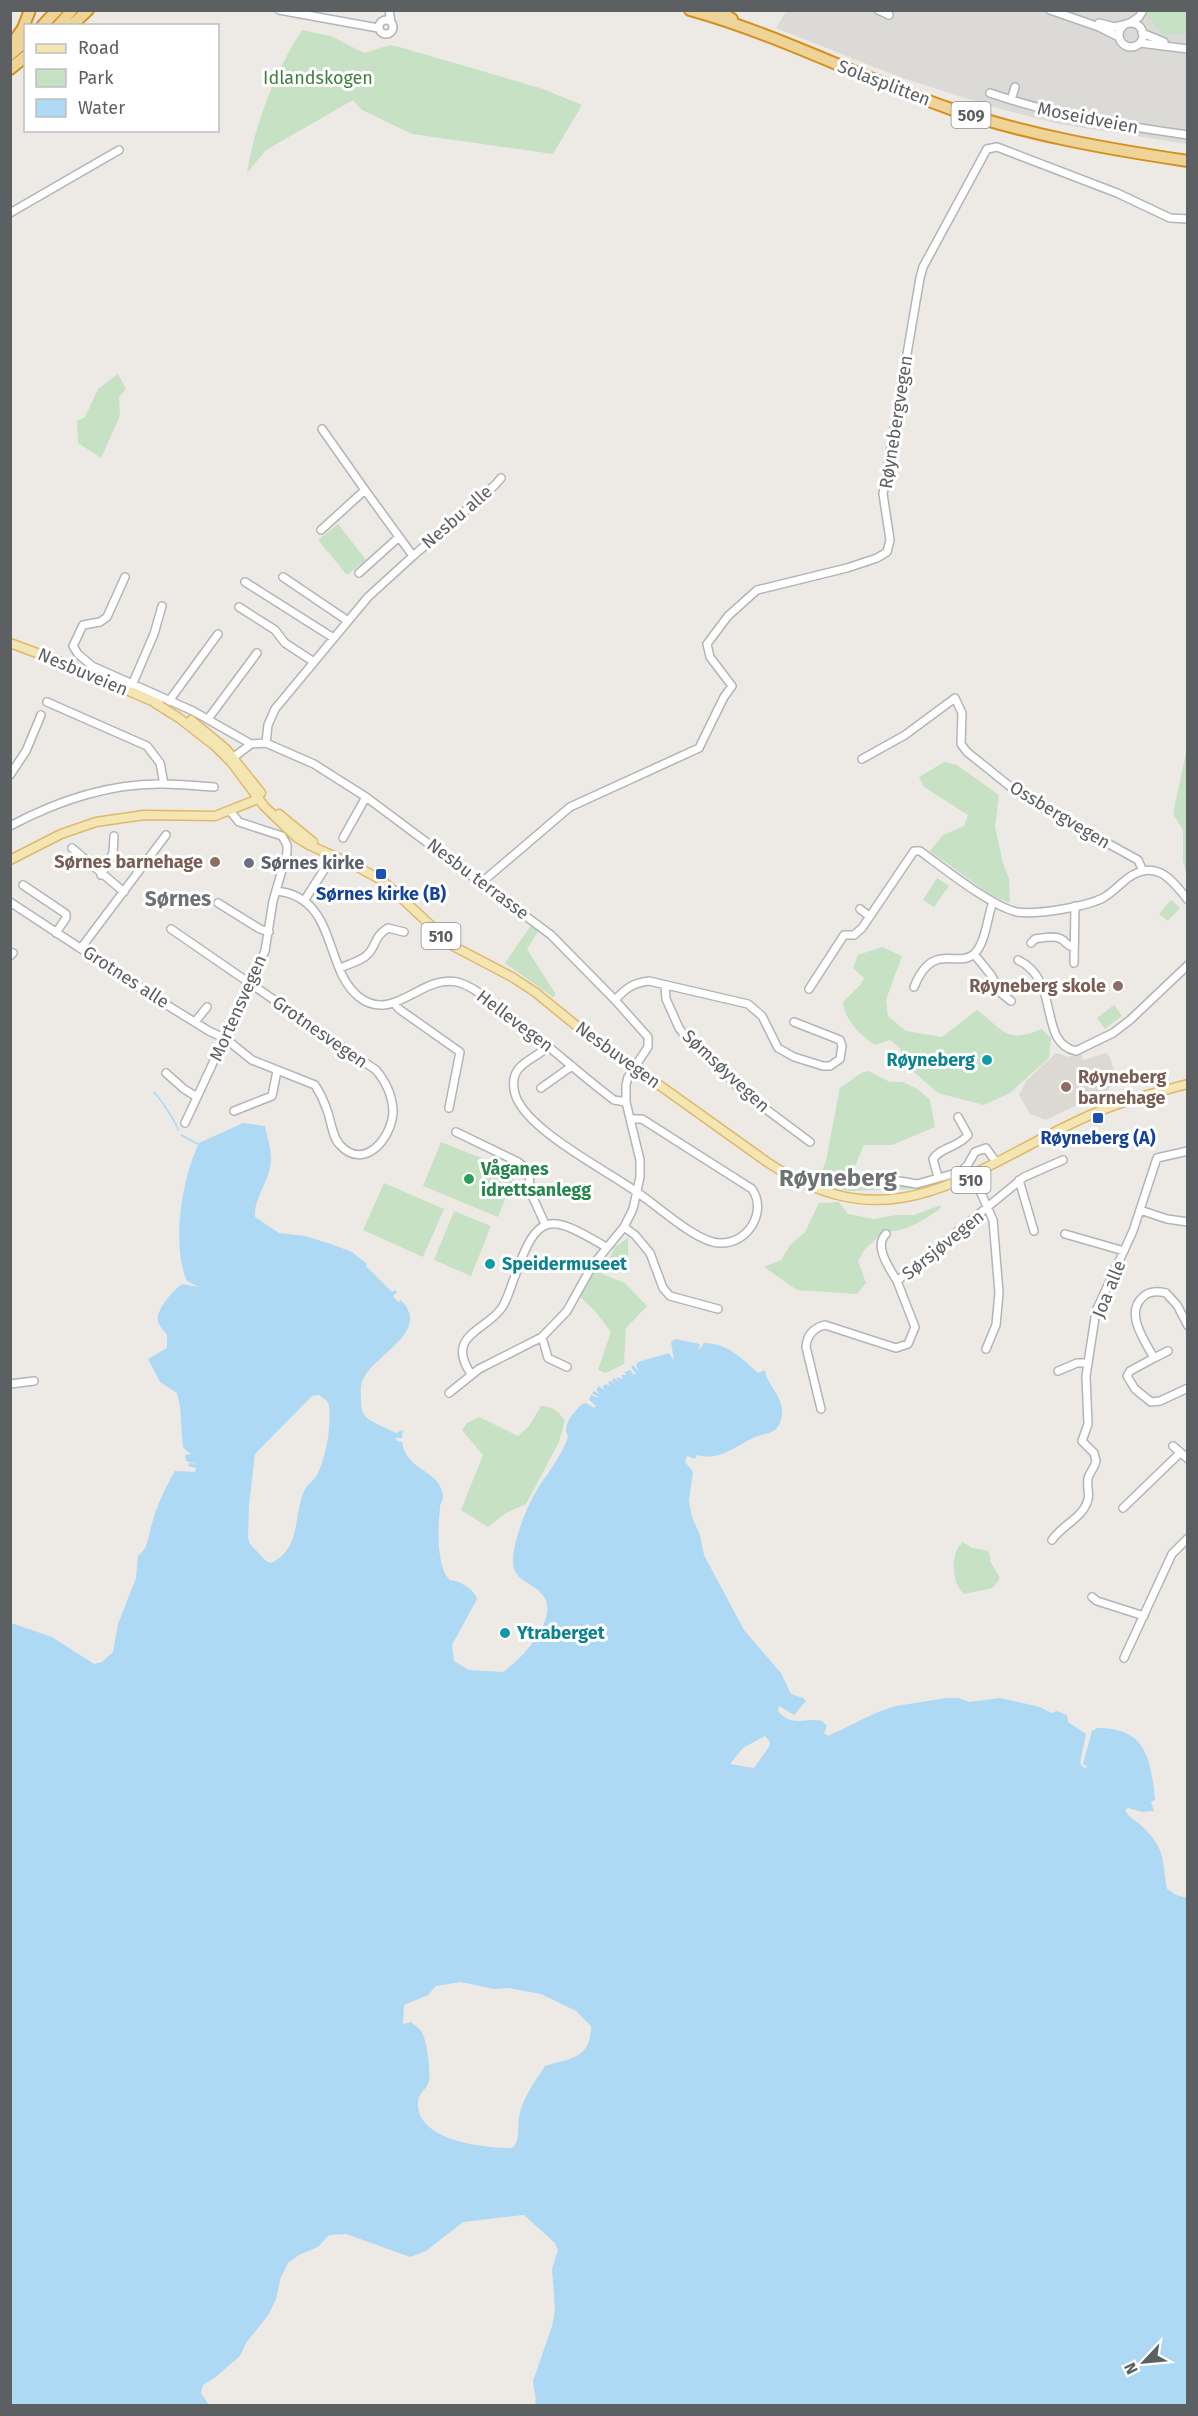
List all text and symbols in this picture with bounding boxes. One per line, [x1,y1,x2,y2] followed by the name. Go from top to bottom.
[24,24,219,132] legend
[78,37,120,59] text: Road
[834,55,934,111] street label: Solasplitten
[78,67,114,89] text: Park
[263,67,373,89] park label: Idlandskogen
[78,97,125,119] text: Water
[1036,97,1140,139] street label: Moseidveien
[952,102,990,128] road number: 509
[875,354,917,490] street label: Røynebergvegen
[417,480,497,554] street label: Nesbu alle
[35,643,131,701] street label: Nesbuveien
[1006,776,1114,854] street label: Ossbergvegen
[423,834,533,924] street label: Nesbu terrasse
[54,851,203,873] place label: Sørnes barnehage
[261,852,364,874] place label: Sørnes kirke
[208,855,222,869] marker: Sørnes barnehage
[242,856,256,870] marker: Sørnes kirke
[374,867,388,881] marker: Sørnes kirke (B)
[316,883,446,905] place label: Sørnes kirke (B)
[145,886,211,912] district label: Sørnes
[422,923,460,949] road number: 510
[79,941,173,1013] street label: Grotnes alle
[205,951,271,1065] street label: Mortensvegen
[969,975,1106,997] place label: Røyneberg skole
[1111,979,1125,993] marker: Røyneberg skole
[472,985,558,1057] street label: Hellevegen
[268,991,372,1073] street label: Grotnesvegen
[571,1017,665,1093] street label: Nesbuvegen
[678,1025,774,1117] street label: Sømsøyvegen
[887,1049,975,1071] place label: Røyneberg
[980,1053,994,1067] marker: Røyneberg
[1078,1066,1167,1109] place label: Røyneberg barnehage
[1059,1080,1073,1094] marker: Røyneberg barnehage
[1091,1111,1105,1125] marker: Røyneberg (A)
[1040,1127,1156,1149] place label: Røyneberg (A)
[480,1158,591,1201] place label: Våganes idrettsanlegg
[779,1164,898,1192] district label: Røyneberg
[952,1167,990,1193] road number: 510
[462,1172,476,1186] marker: Våganes idrettsanlegg
[898,1205,988,1285] street label: Sørsjøvegen
[502,1253,628,1275] place label: Speidermuseet
[483,1257,497,1271] marker: Speidermuseet
[1088,1257,1130,1321] street label: Joa alle
[516,1622,606,1644] place label: Ytraberget
[498,1626,512,1640] marker: Ytraberget
[1114,2332,1174,2392] north arrow
[1120,2359,1142,2377] text: N

